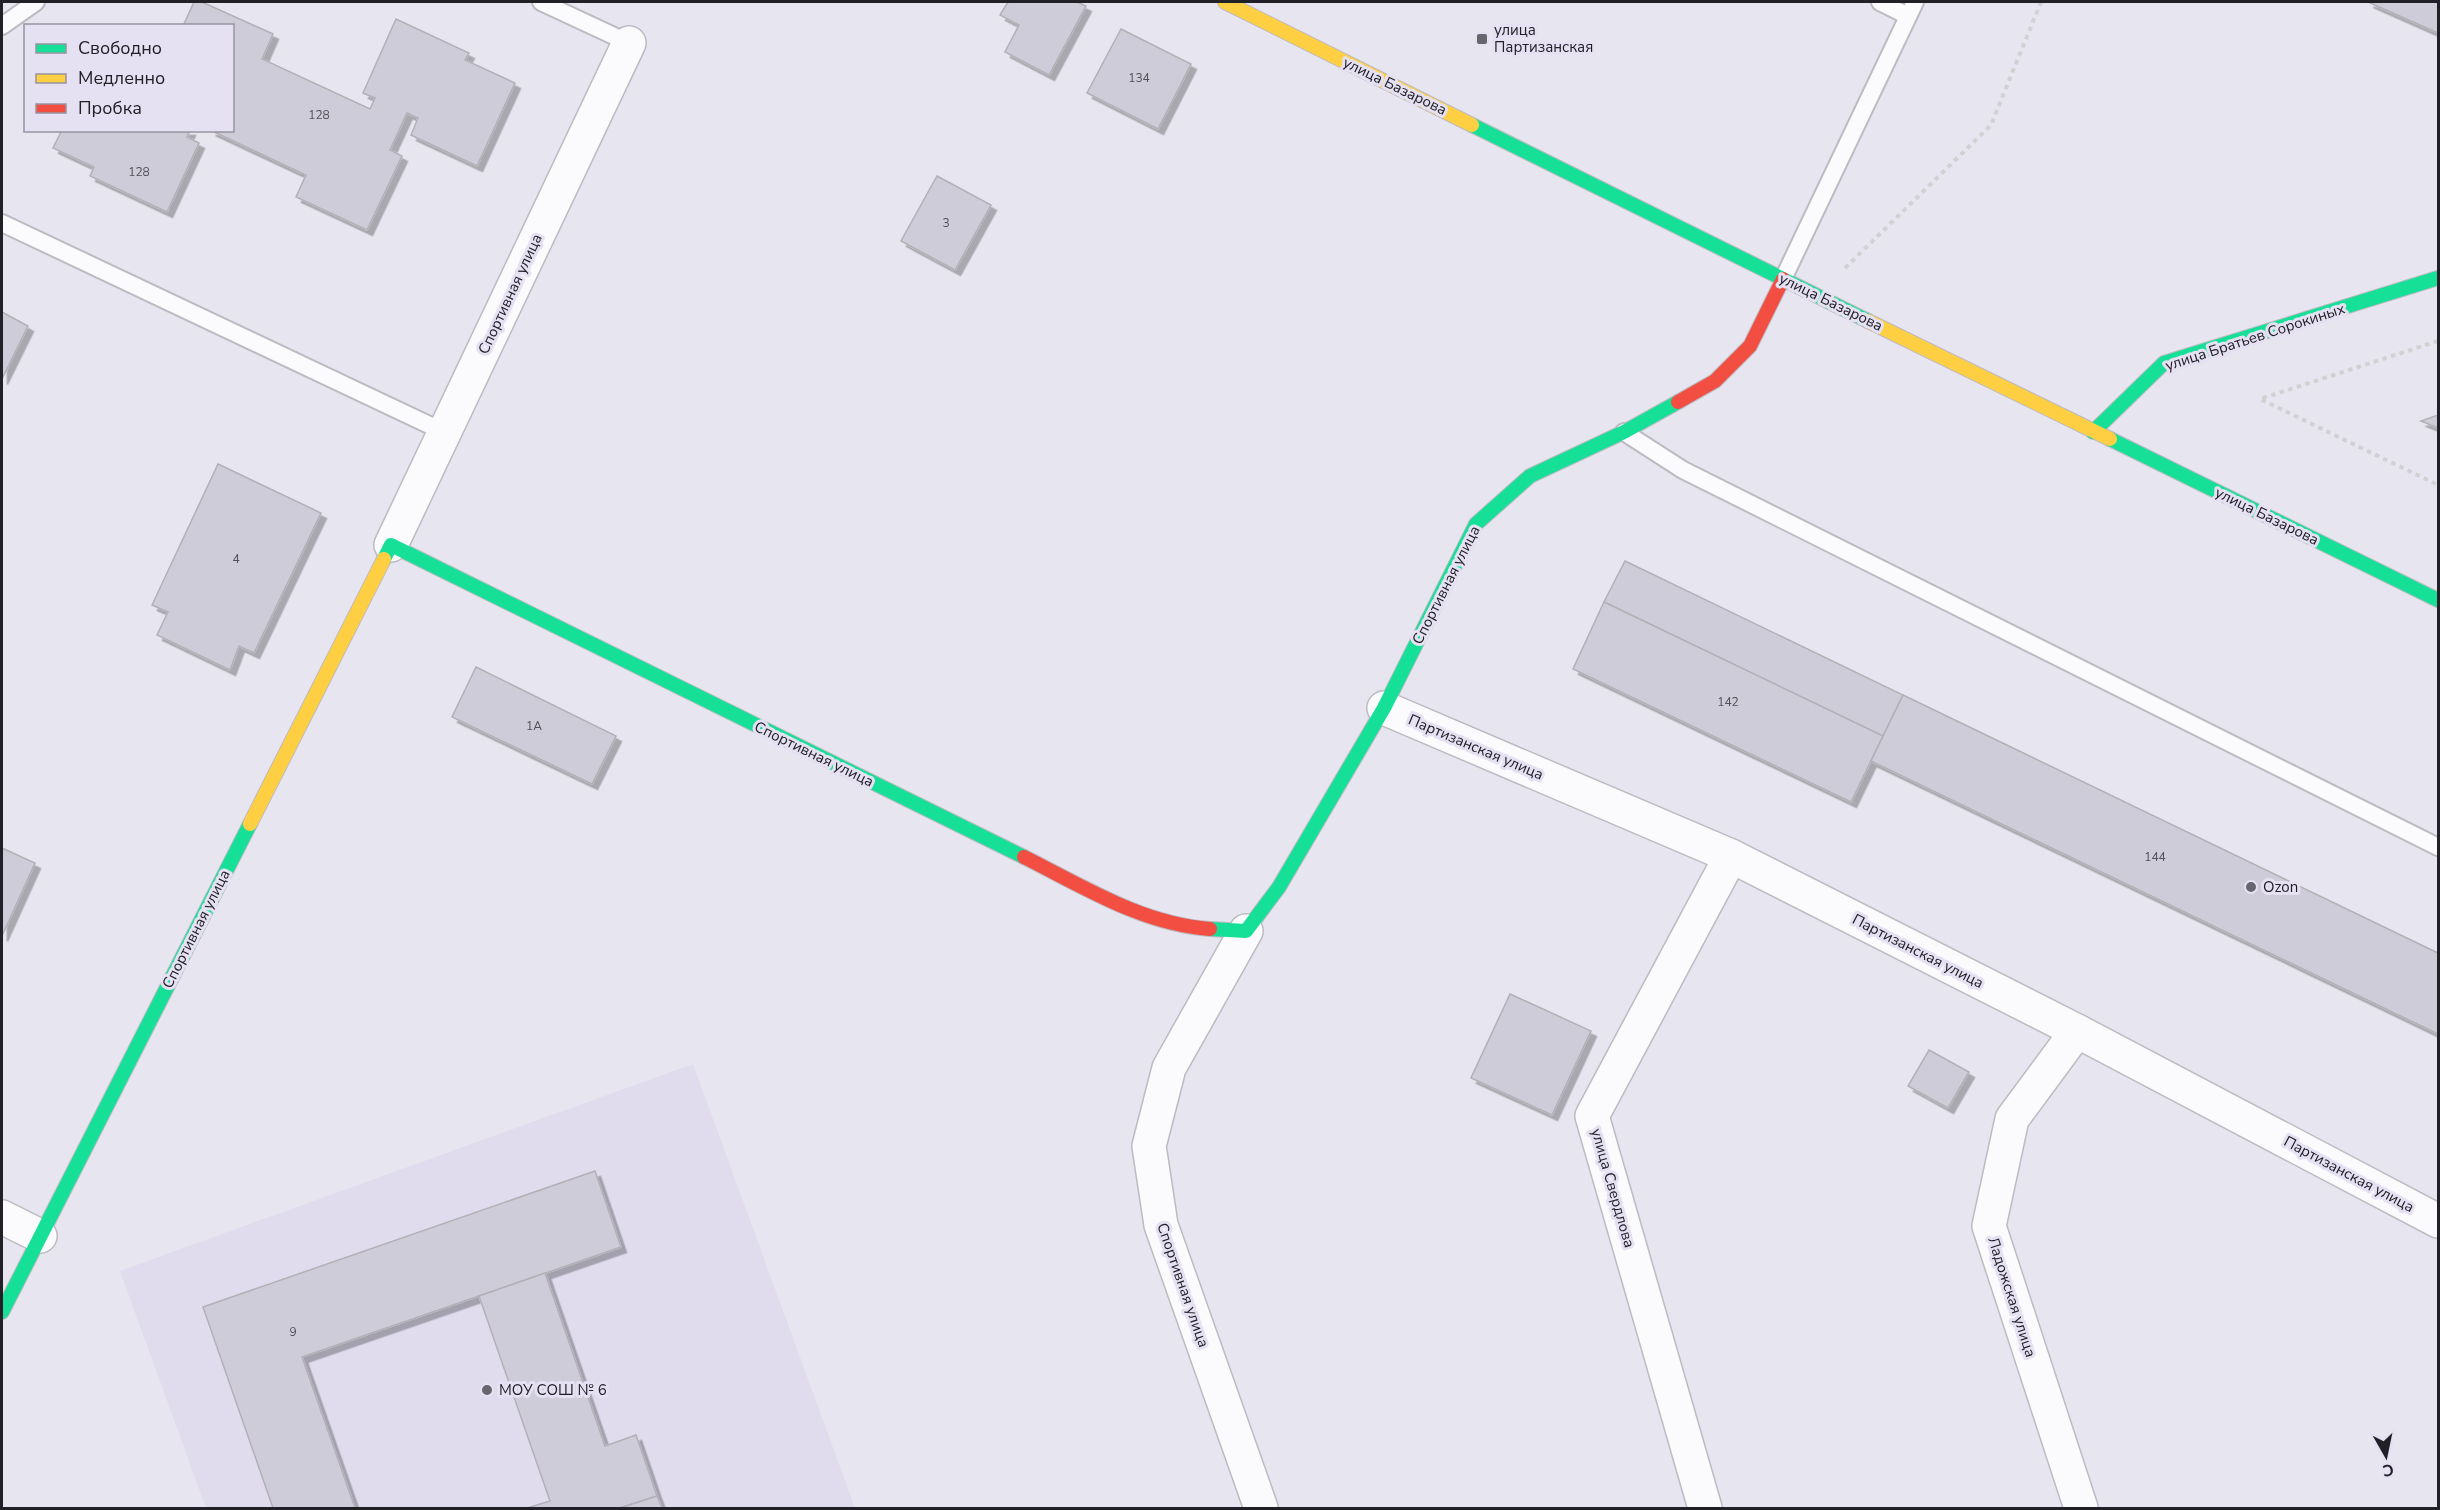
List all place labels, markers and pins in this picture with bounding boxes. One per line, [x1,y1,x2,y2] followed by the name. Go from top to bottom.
[1494,20,1593,57] place label: улица Партизанская
[1475,32,1489,46] marker: улица Партизанская
[2263,877,2298,897] place label: Ozon
[2244,880,2258,894] marker: Ozon
[499,1380,607,1400] place label: МОУ СОШ № 6
[480,1383,494,1397] marker: МОУ СОШ № 6

